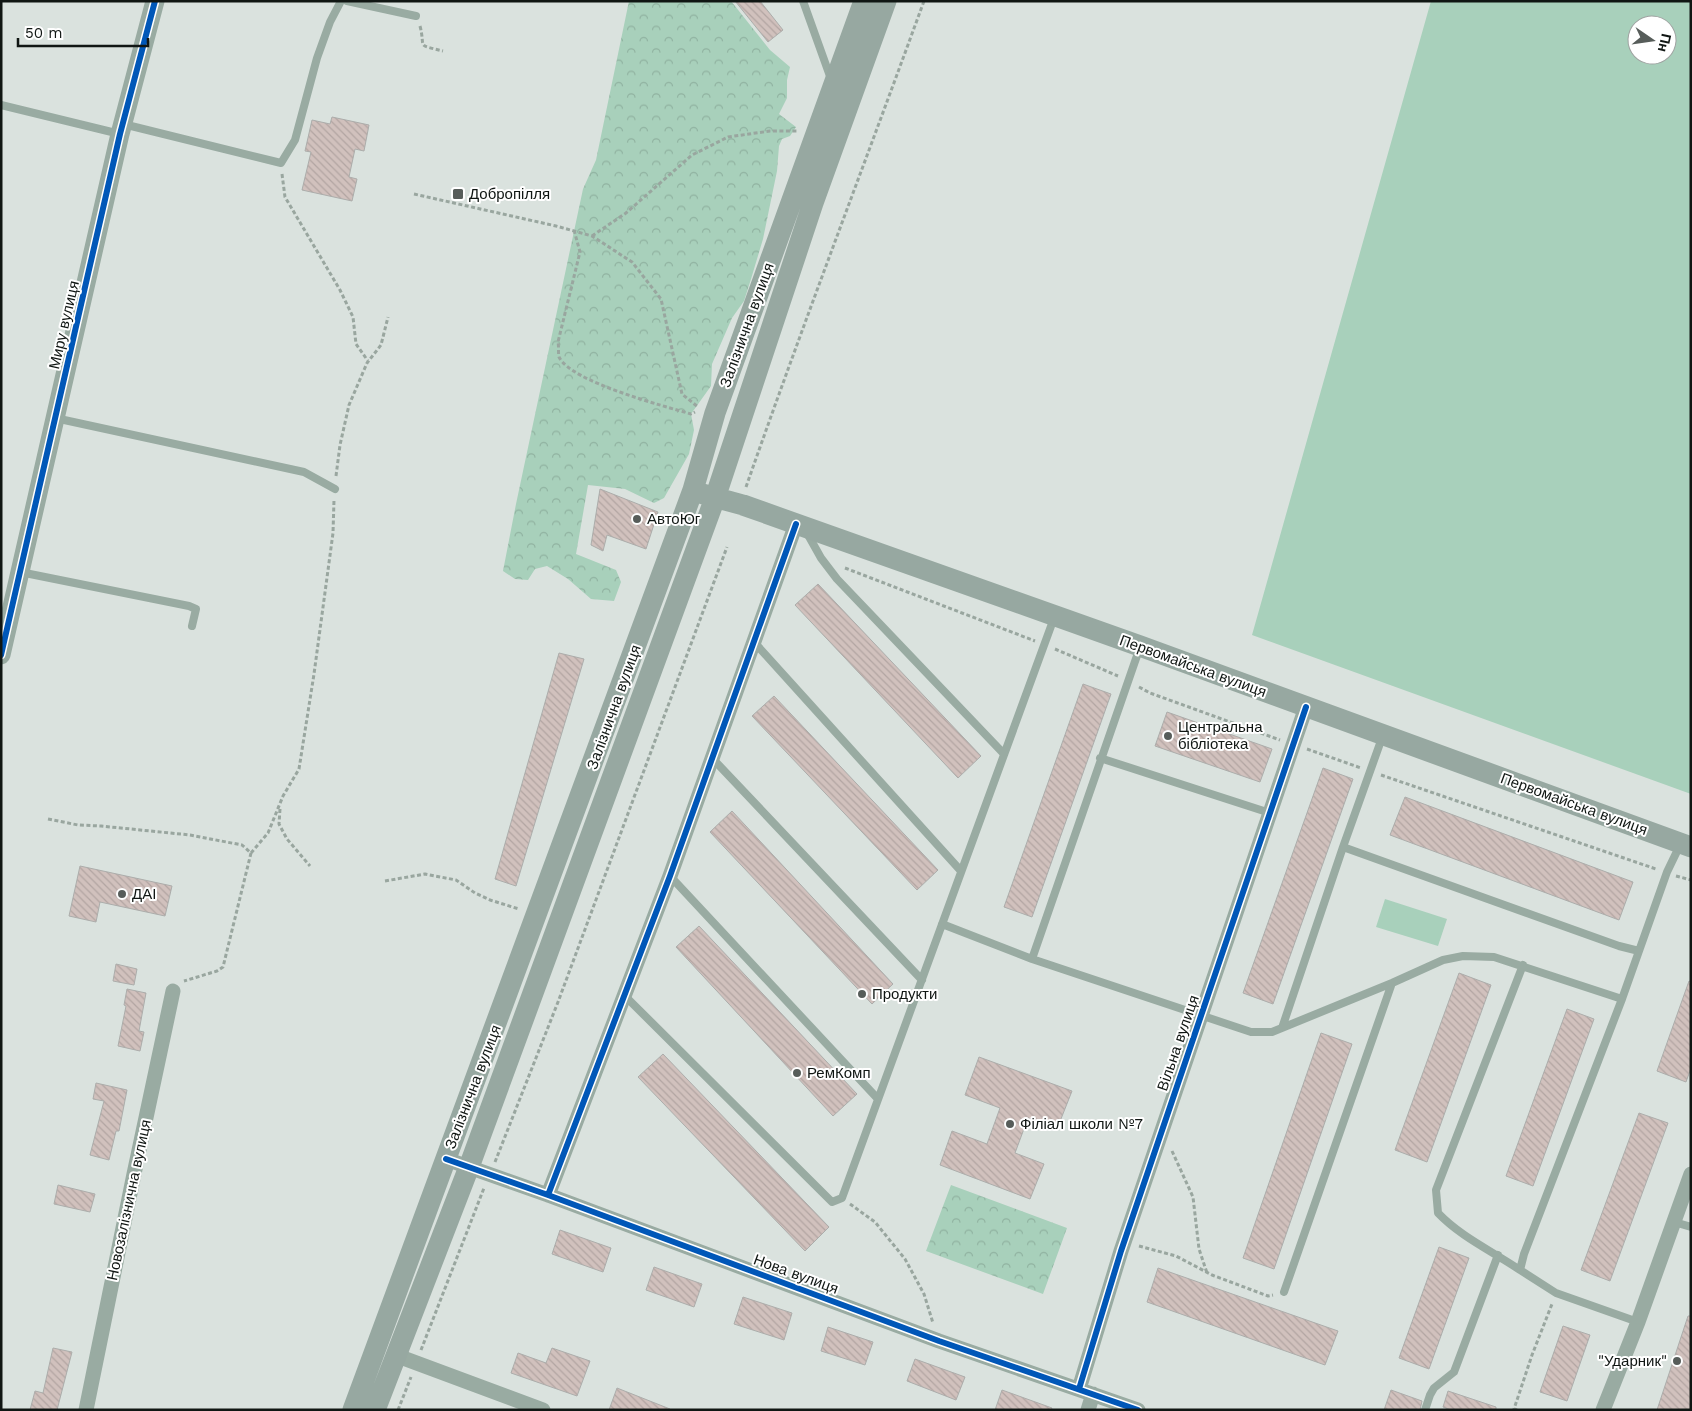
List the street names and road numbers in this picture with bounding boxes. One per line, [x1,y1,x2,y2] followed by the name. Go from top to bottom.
[716,260,778,390] street label: Залізнична вулиця
[45,279,83,371] street label: Миру вулиця
[1117,631,1269,701] street label: Первомайська вулиця
[583,642,645,772] street label: Залізнична вулиця
[1498,769,1650,839] street label: Первомайська вулиця
[1153,993,1203,1093] street label: Вільна вулиця
[441,1023,505,1151] street label: Залізнична вулиця
[103,1118,155,1282] street label: Новозалізнична вулиця
[751,1250,841,1298] street label: Нова вулиця

